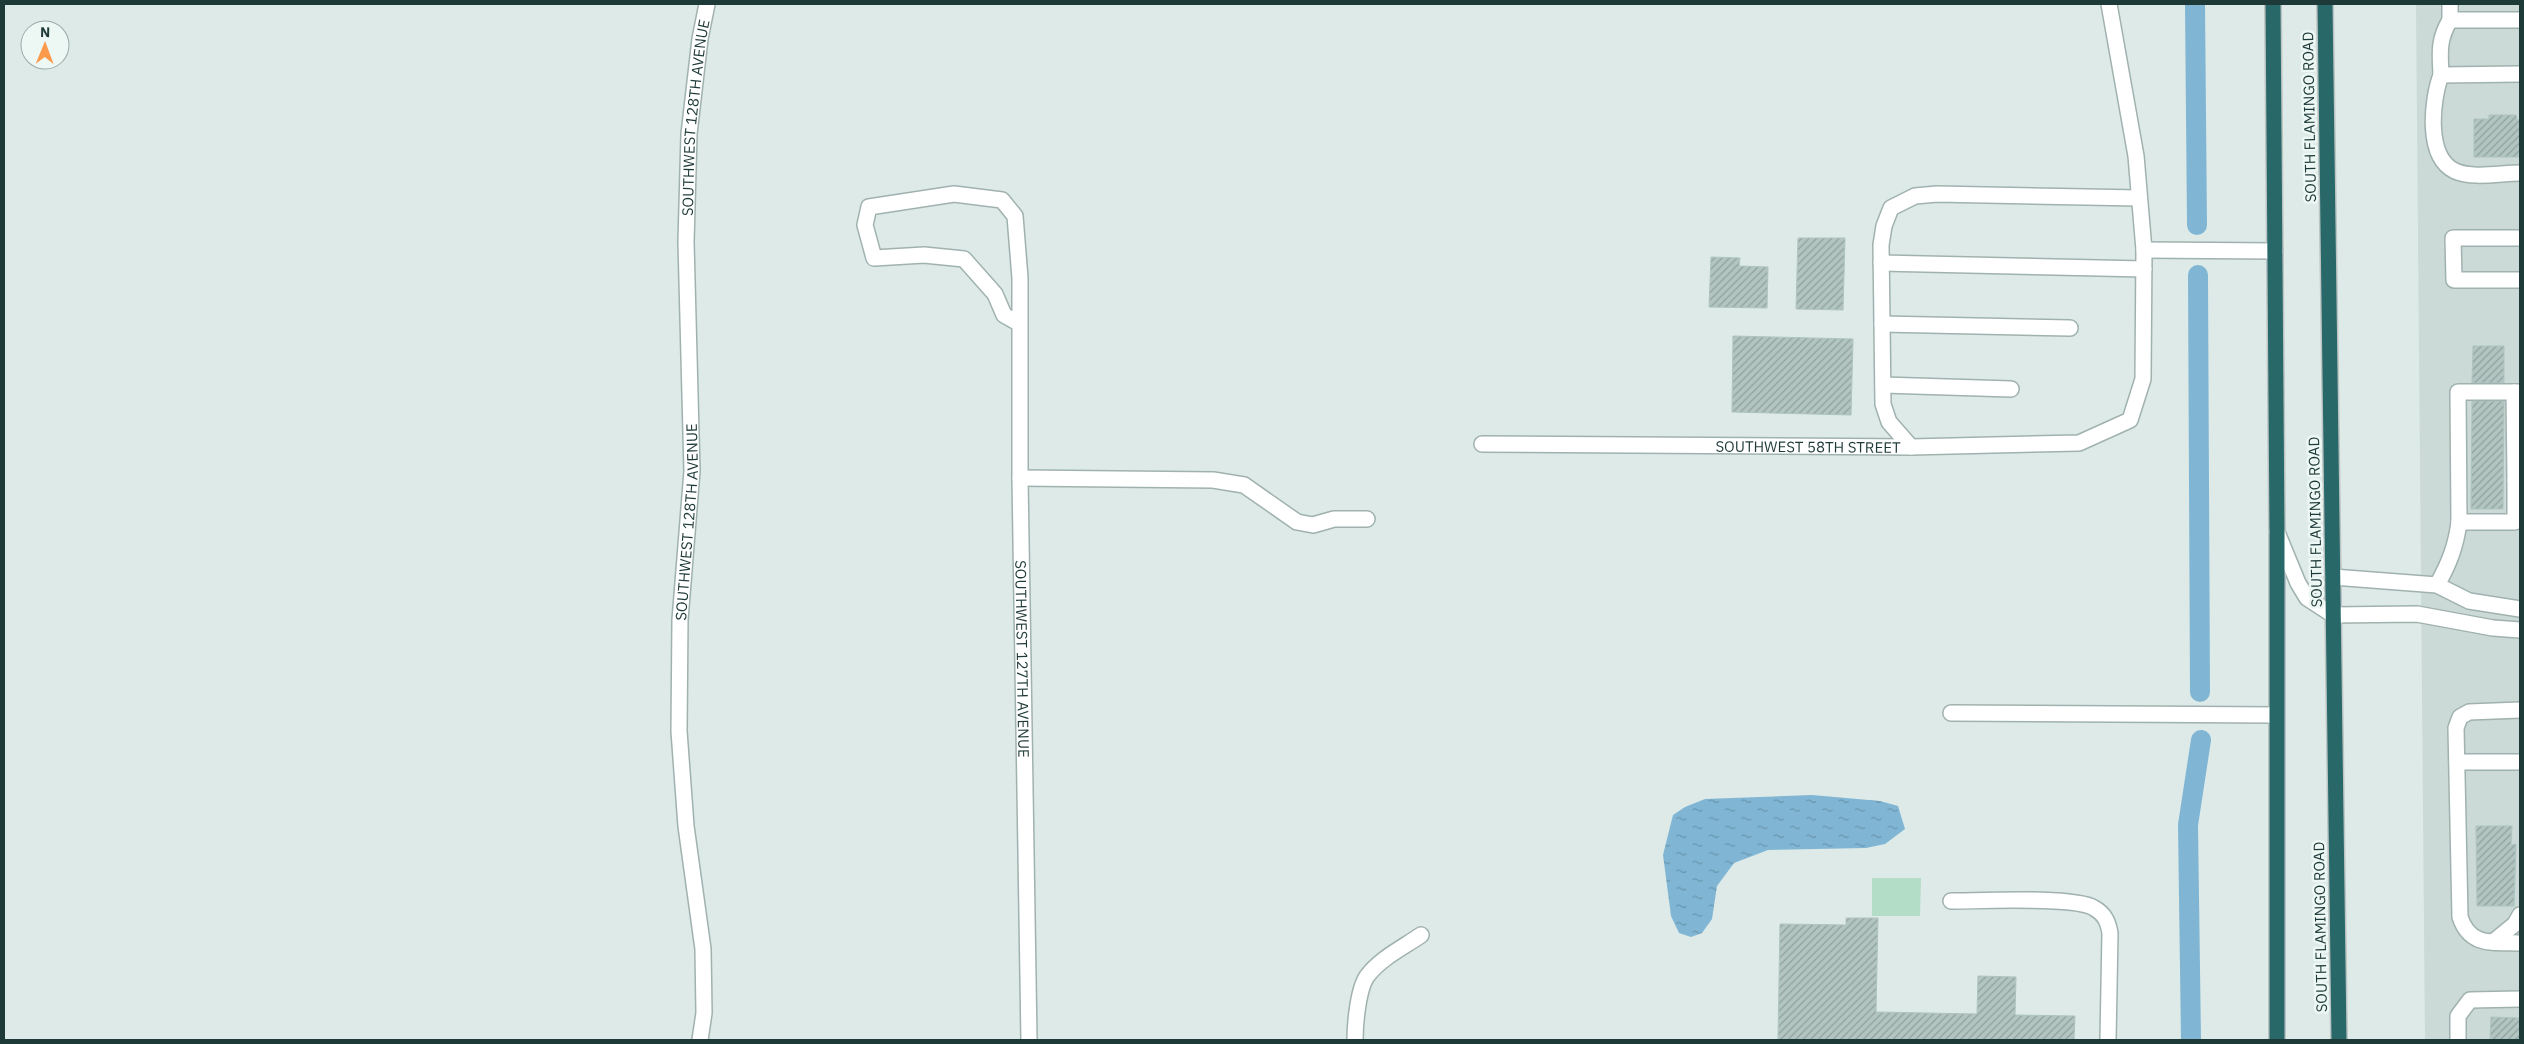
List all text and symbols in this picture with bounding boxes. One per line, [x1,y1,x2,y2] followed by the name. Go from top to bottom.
[677,18,713,216] street label: SOUTHWEST 128TH AVENUE
[20,20,70,70] north arrow
[40,23,50,41] text: N
[2298,31,2320,203] street label: SOUTH FLAMINGO ROAD
[670,423,702,621] street label: SOUTHWEST 128TH AVENUE
[1715,436,1901,456] street label: SOUTHWEST 58TH STREET
[2304,436,2326,608] street label: SOUTH FLAMINGO ROAD
[1012,560,1034,758] street label: SOUTHWEST 127TH AVENUE
[2309,841,2331,1013] street label: SOUTH FLAMINGO ROAD

